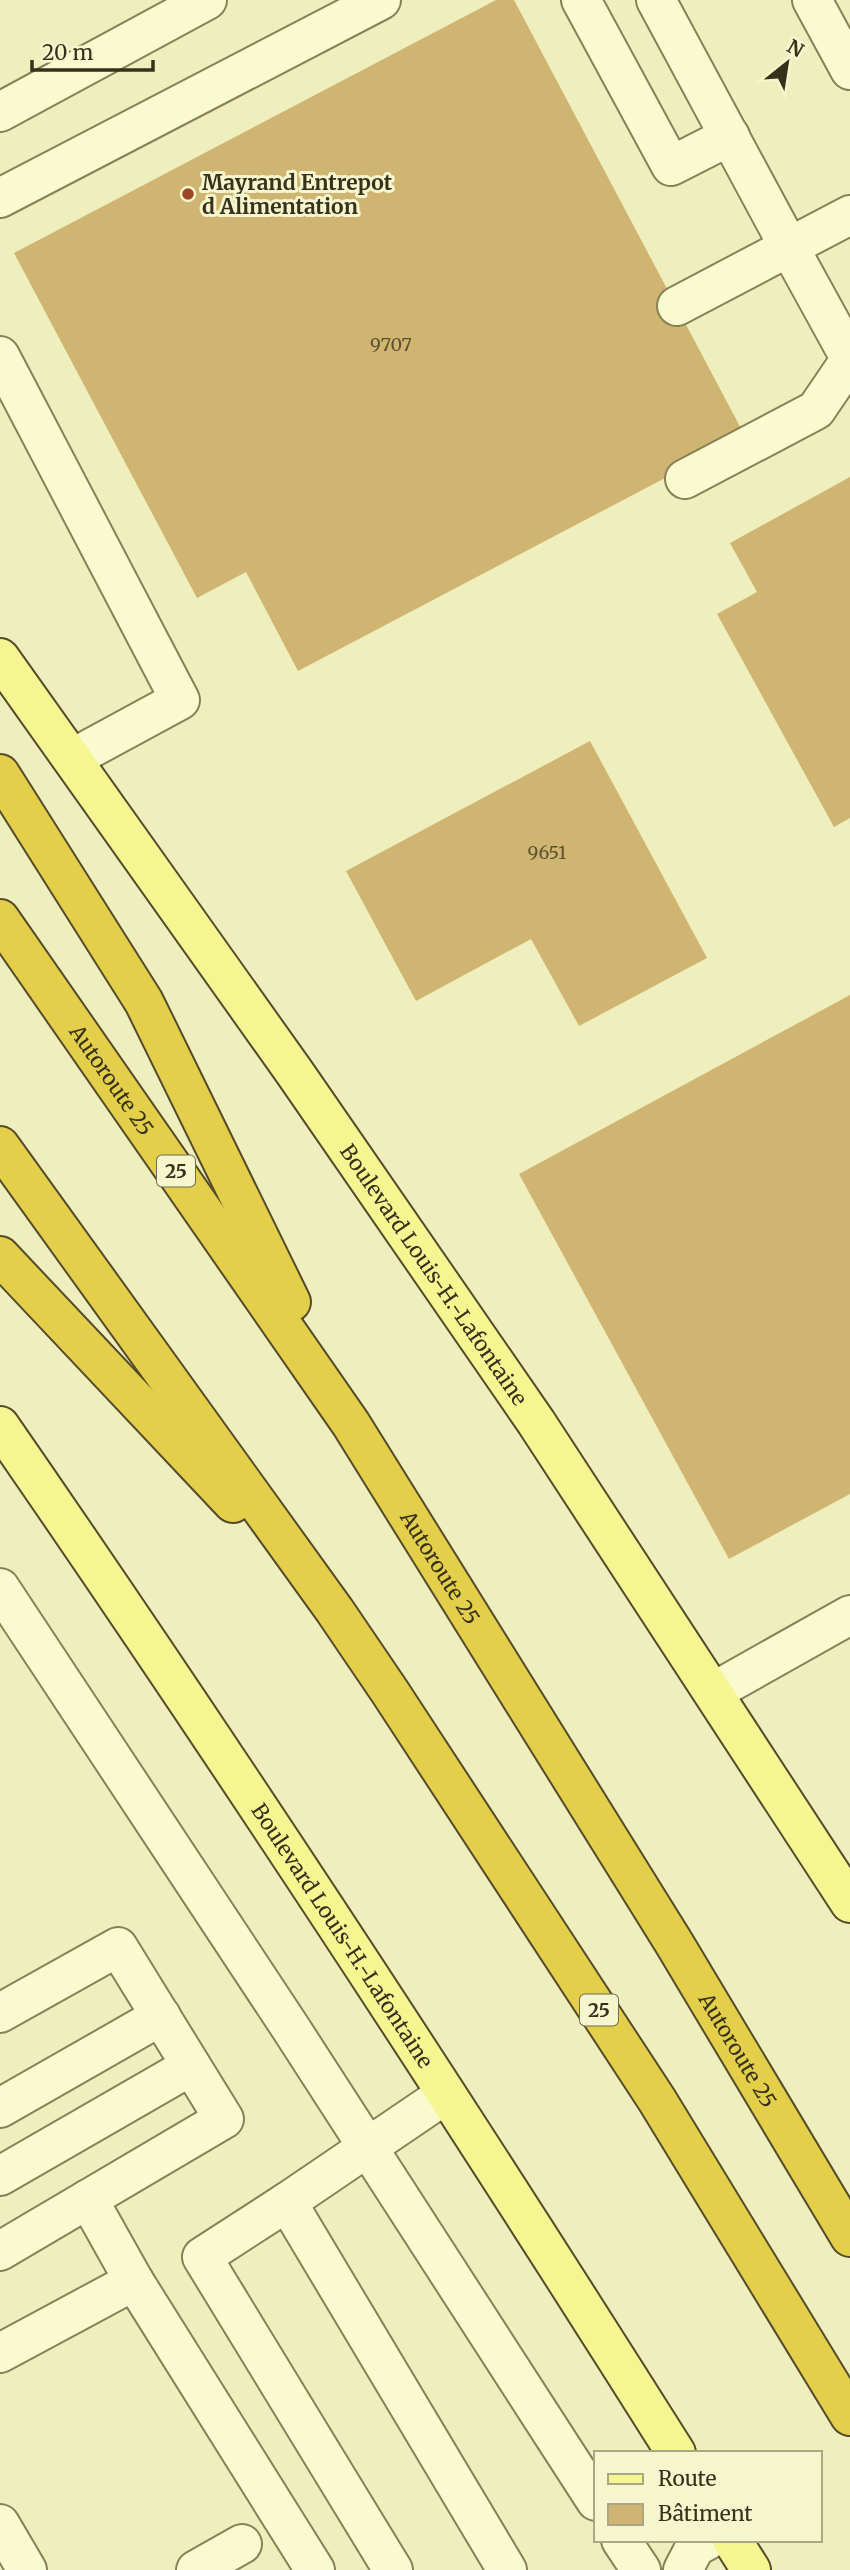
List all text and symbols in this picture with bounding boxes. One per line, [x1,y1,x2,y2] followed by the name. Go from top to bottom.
[32,28,152,72] scale bar
[752,28,822,98] north arrow
[783,34,808,62] text: N
[42,39,94,66] text: 20 m
[202,169,393,220] place label: Mayrand Entrepot d Alimentation
[180,186,196,202] marker: Mayrand Entrepot d Alimentation
[370,333,412,356] house number: 9707
[528,841,566,864] house number: 9651
[63,1018,160,1141] street label: Autoroute 25
[335,1139,534,1410] street label: Boulevard Louis-H.-Lafontaine
[157,1156,195,1186] road number: 25
[394,1505,486,1629] street label: Autoroute 25
[246,1798,439,2073] street label: Boulevard Louis-H.-Lafontaine
[693,1987,783,2112] street label: Autoroute 25
[580,1994,618,2026] road number: 25
[594,2451,822,2542] legend
[658,2465,716,2492] text: Route
[658,2500,752,2527] text: Bâtiment

